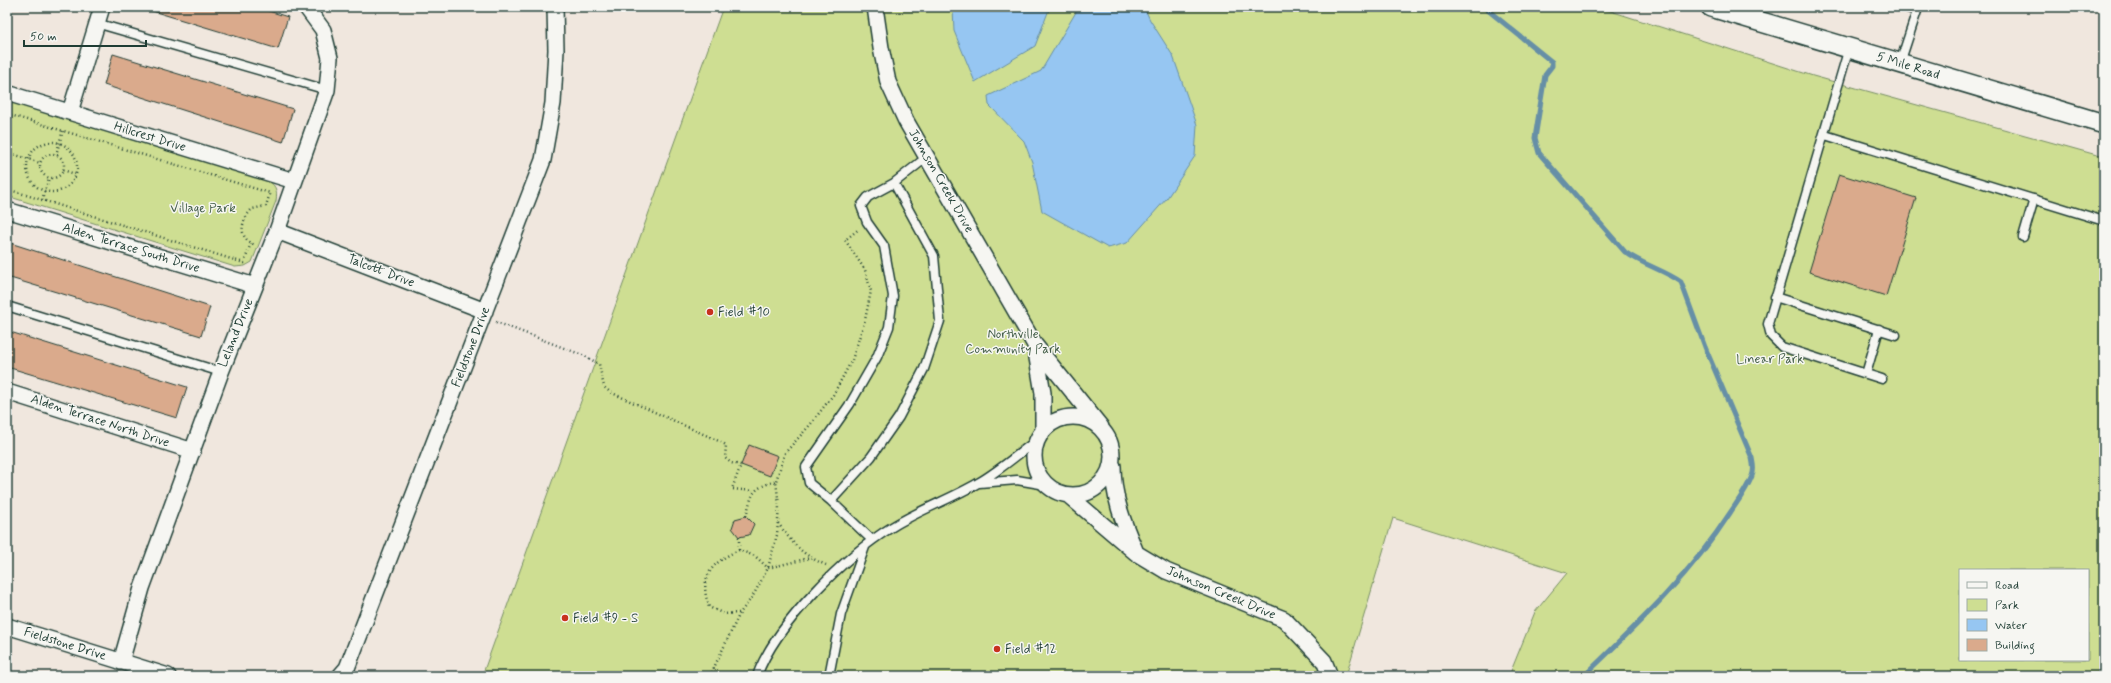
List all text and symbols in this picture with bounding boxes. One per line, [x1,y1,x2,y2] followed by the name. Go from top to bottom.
[24,22,146,48] scale bar
[30,29,57,45] text: 50 m
[1874,48,1942,84] street label: 5 Mile Road
[112,118,188,156] street label: Hillcrest Drive
[904,126,978,236] street label: Johnson Creek Drive
[170,200,236,217] park label: Village Park
[60,219,202,277] street label: Alden Terrace South Drive
[345,250,417,292] street label: Talcott Drive
[214,296,258,370] street label: Leland Drive
[448,304,494,390] street label: Fieldstone Drive
[718,304,770,321] place label: Field #10
[705,307,715,317] marker: Field #10
[965,326,1061,358] park label: Northville Community Park
[1736,351,1804,368] park label: Linear Park
[28,391,172,452] street label: Alden Terrace North Drive
[1164,562,1278,624] street label: Johnson Creek Drive
[1959,569,2089,661] legend
[1995,578,2019,594] text: Road
[1995,598,2019,614] text: Park
[573,610,638,627] place label: Field #9 - S
[560,613,570,623] marker: Field #9 - S
[1995,618,2027,634] text: Water
[22,623,108,665] street label: Fieldstone Drive
[1995,638,2035,655] text: Building
[1005,641,1056,658] place label: Field #12
[992,644,1002,654] marker: Field #12

